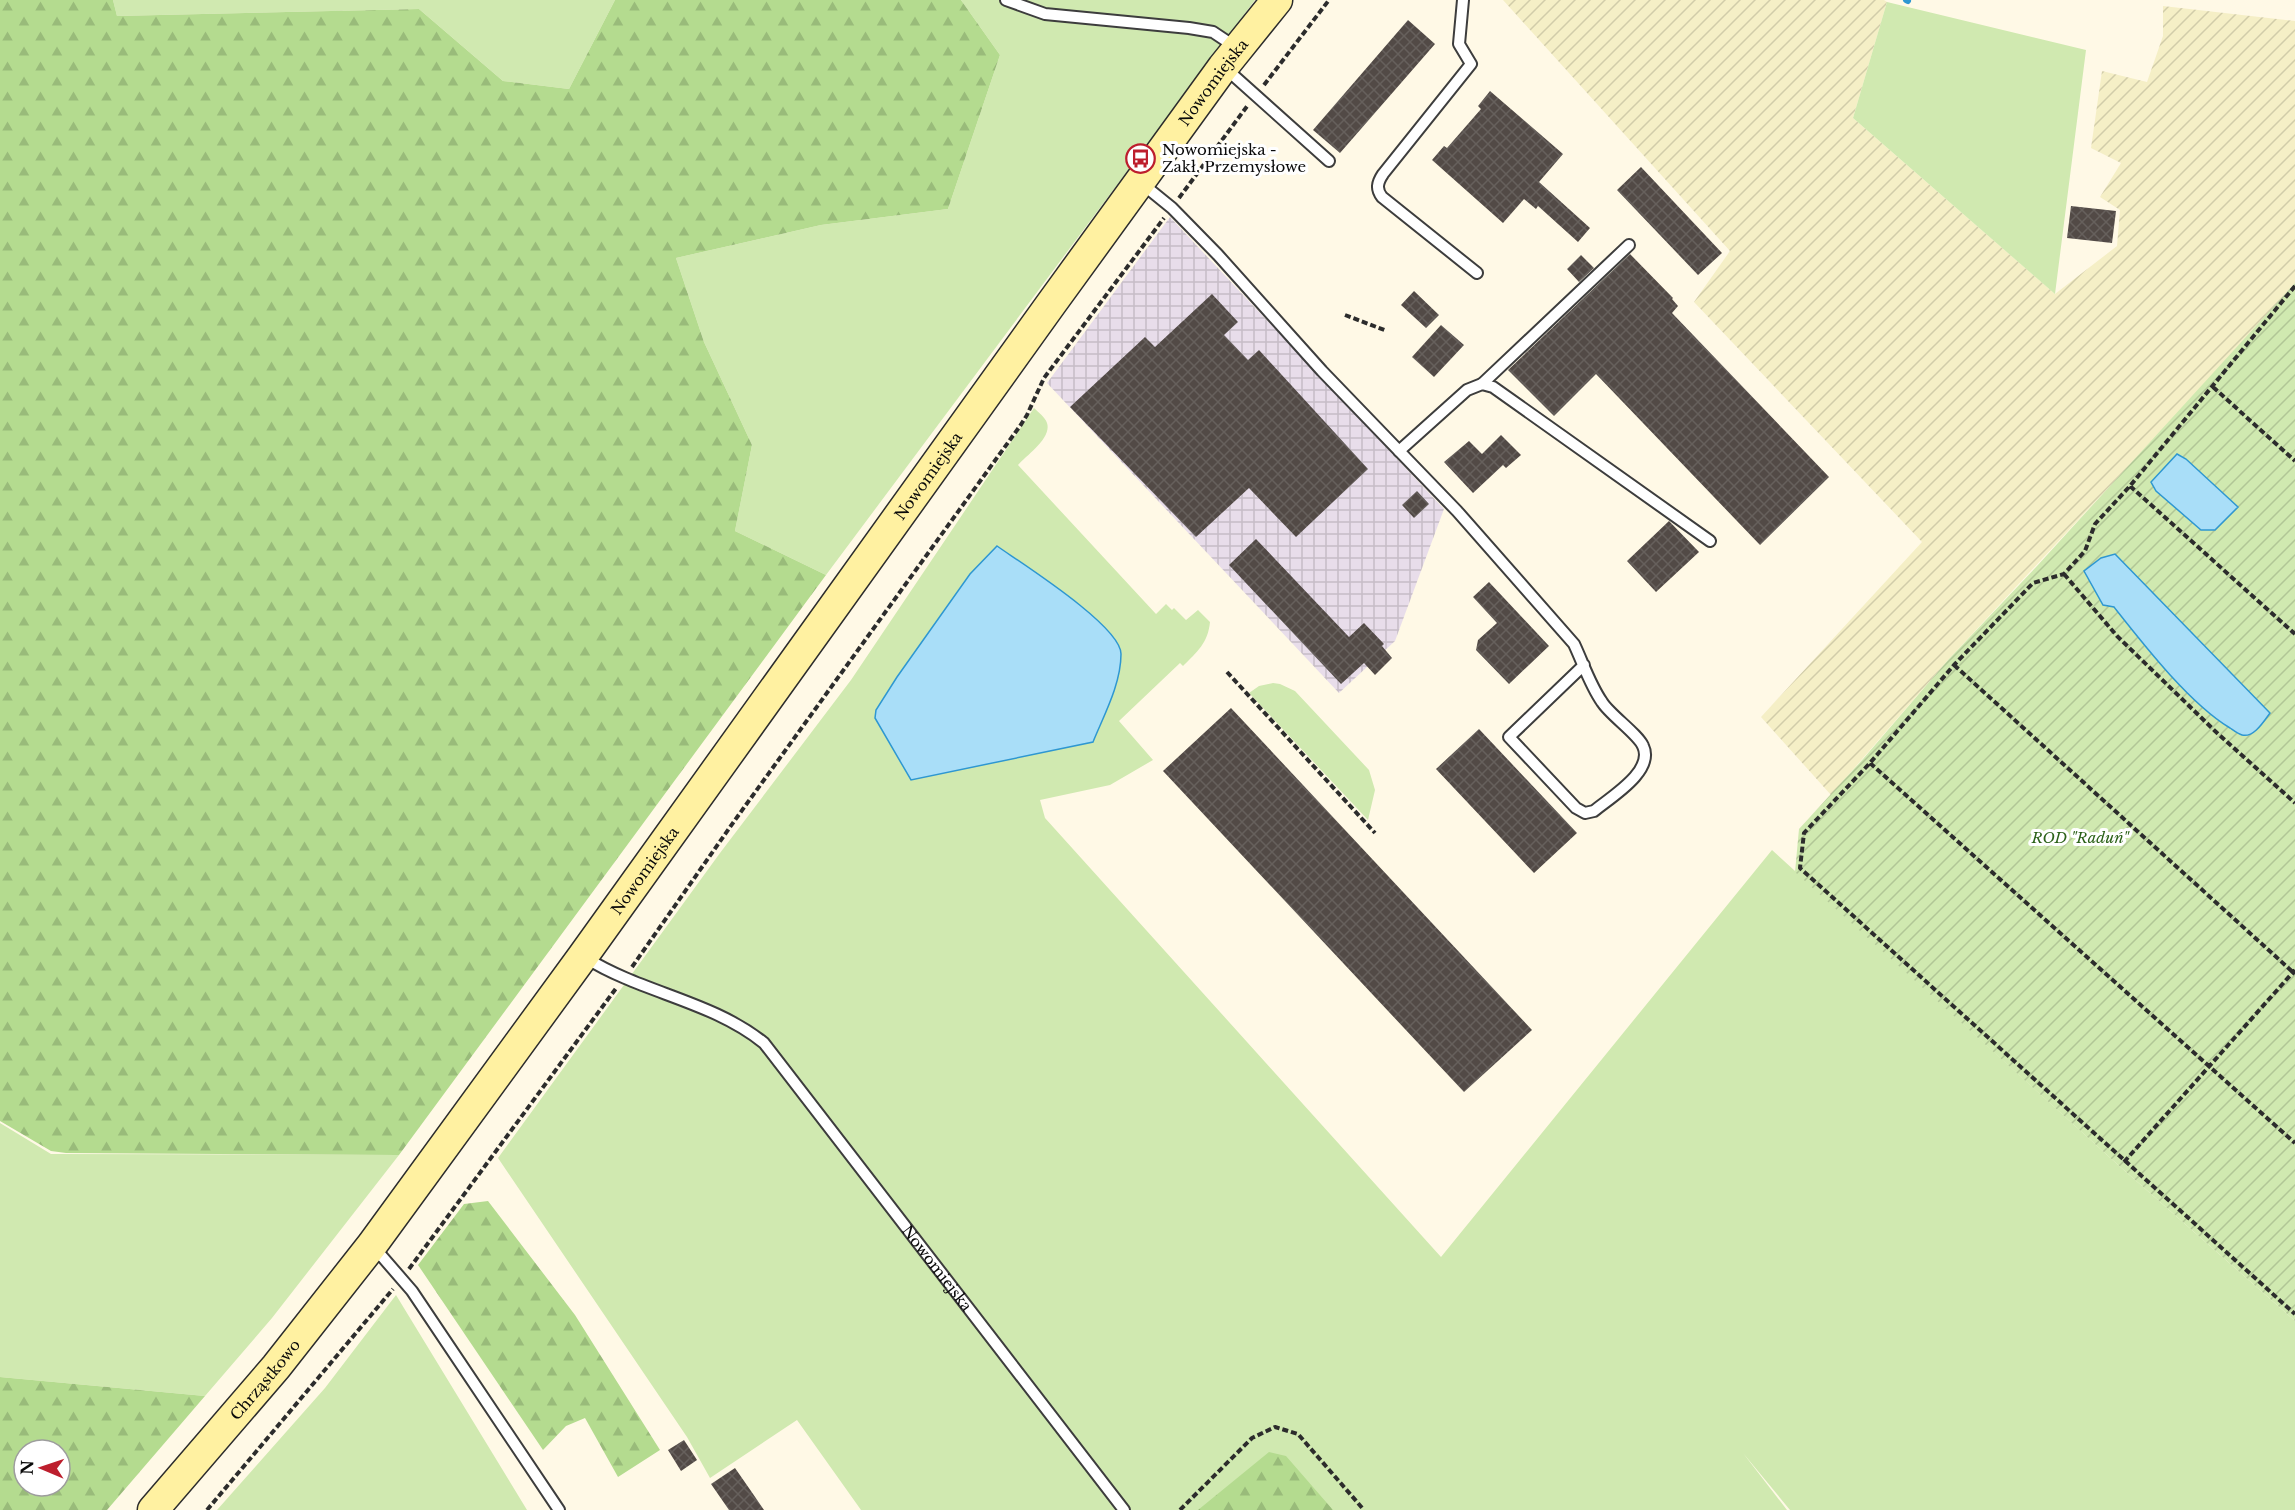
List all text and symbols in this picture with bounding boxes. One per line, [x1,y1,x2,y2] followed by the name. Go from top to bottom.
[1174,34,1252,129] street label: Nowomiejska
[1162,140,1306,176] place label: Nowomiejska - Zakł. Przemysłowe
[1125,142,1157,174] bus stop icon: Nowomiejska - Zakł. Przemysłowe
[890,427,966,523] street label: Nowomiejska
[606,822,683,918] street label: Nowomiejska
[2030,828,2130,847] park label: ROD "Raduń"
[898,1221,977,1315] street label: Nowomiejska
[226,1335,304,1423] street label: Chrząstkowo
[12,1438,72,1498] north arrow
[17,1460,37,1475] text: N

